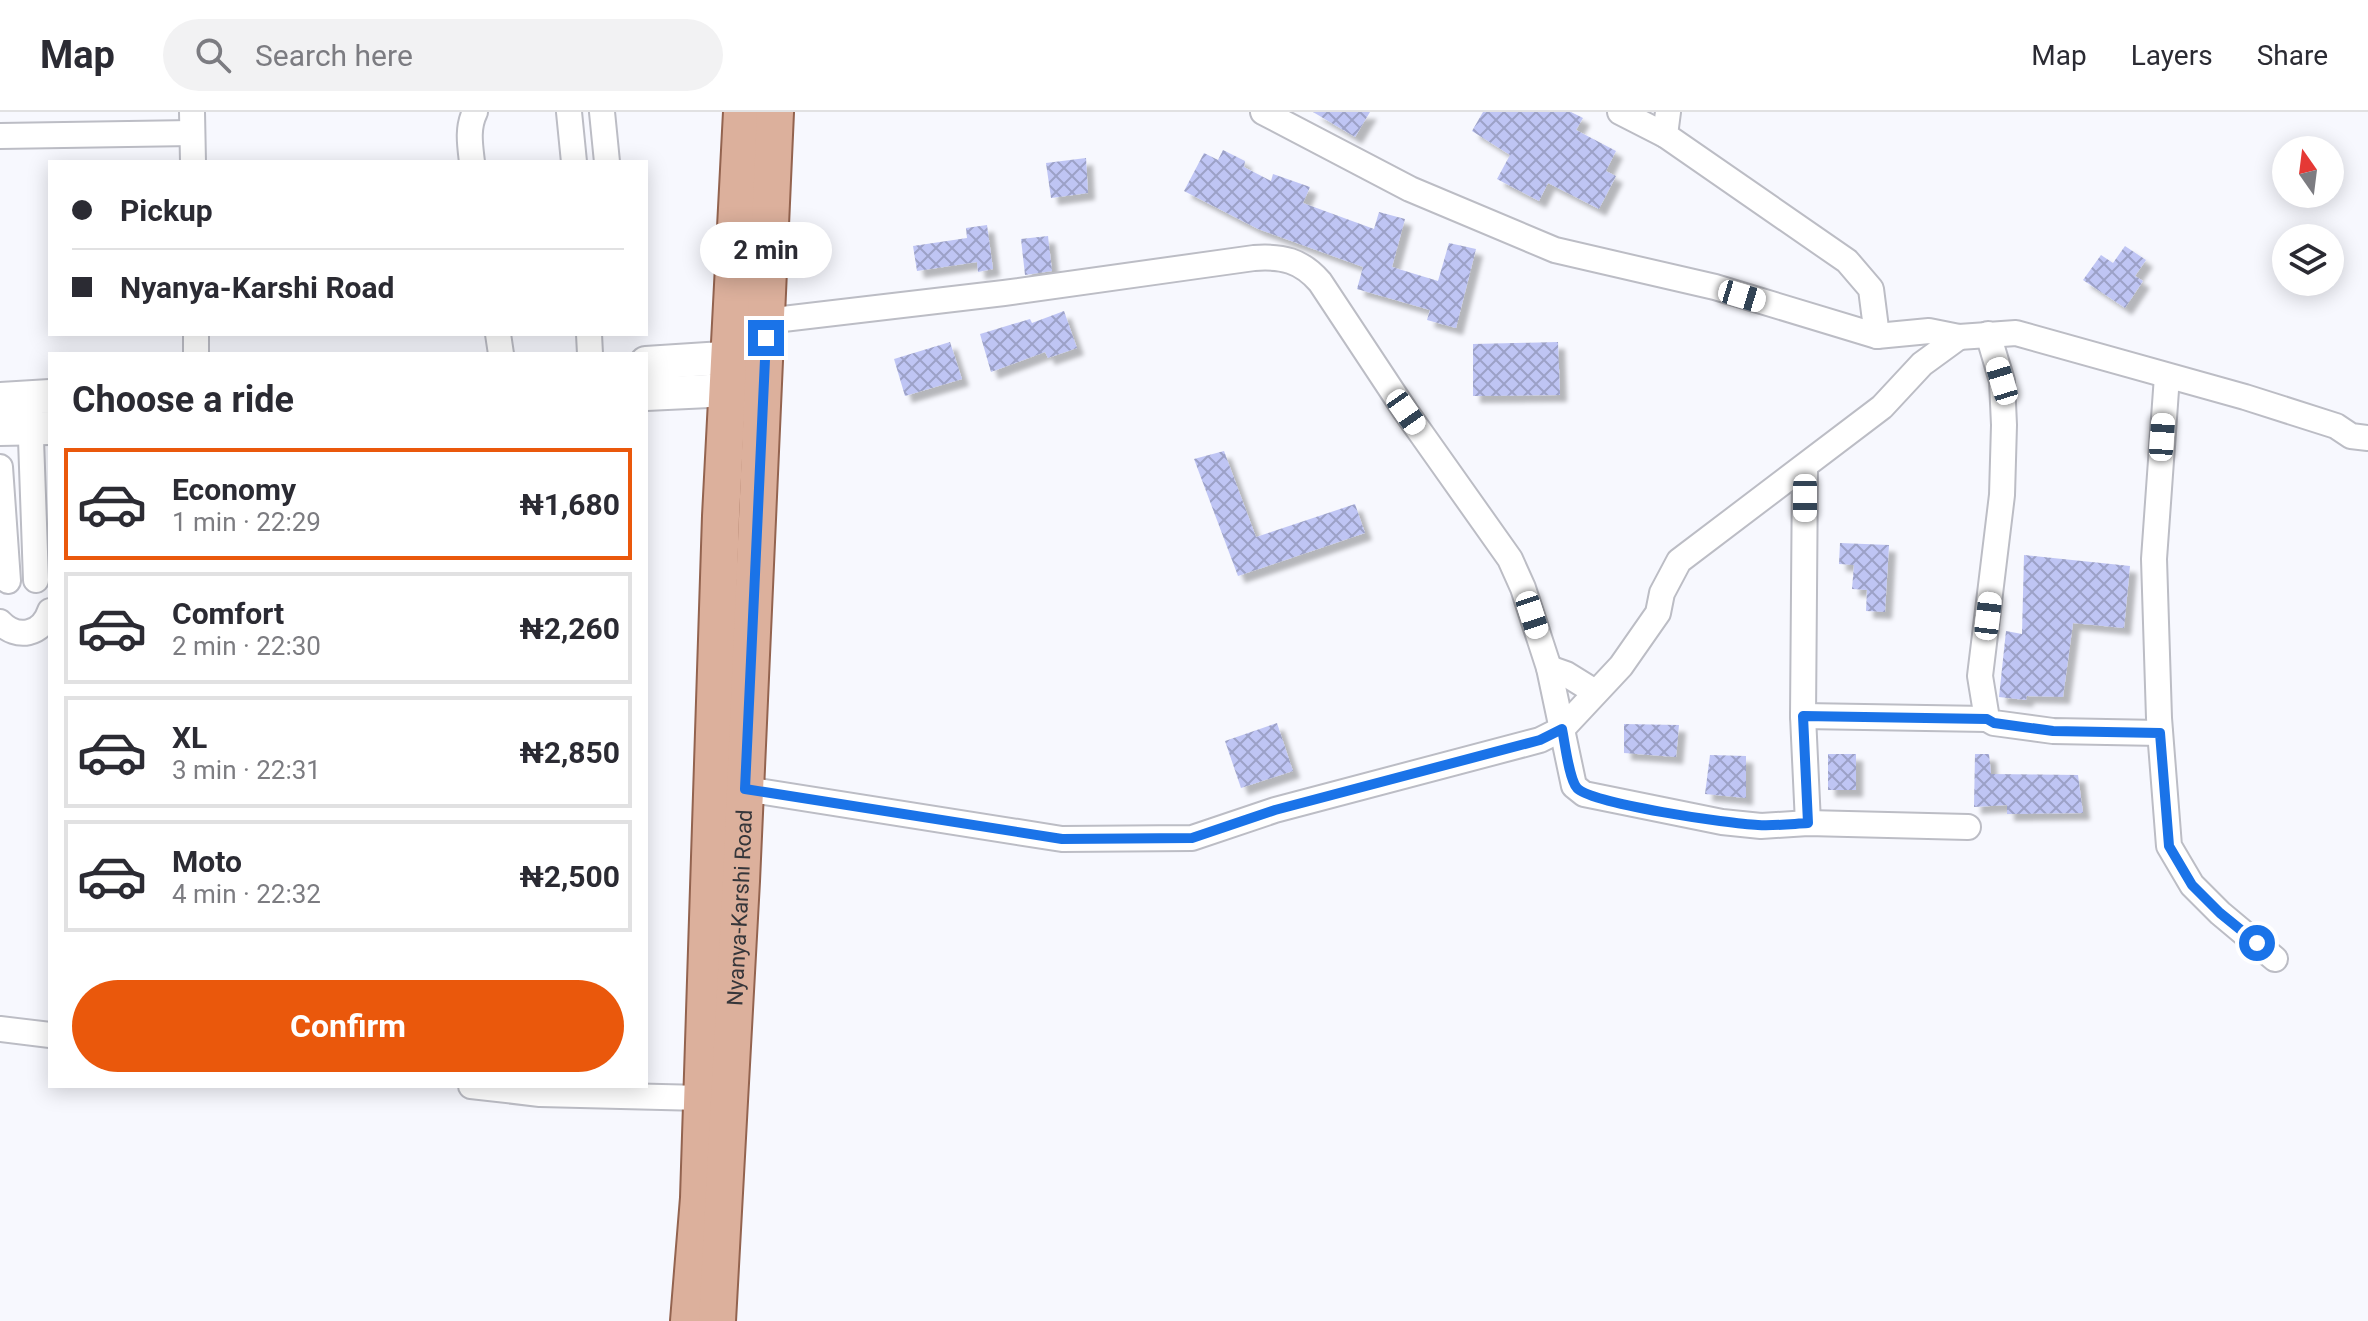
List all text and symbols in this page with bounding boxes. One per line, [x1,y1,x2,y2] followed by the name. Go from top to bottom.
[163,19,723,91] search box
[40,33,115,77] text: Map
[191,33,235,77] icon: search
[255,38,413,73] text: Search here
[2031,39,2087,72] text: Map
[2131,39,2213,72] text: Layers
[2257,39,2328,72] text: Share
[2272,136,2344,208] north arrow
[2272,136,2344,296] map controls
[120,193,213,228] text: Pickup
[700,222,832,278] callout: 2 min
[2272,224,2344,296] button: layers
[733,235,799,265] text: 2 min
[120,270,395,305] text: Nyanya-Karshi Road
[1716,278,1768,314] car
[748,320,784,356] route end
[1984,355,2020,407] car
[72,379,294,421] text: Choose a ride
[1382,385,1430,439] car
[2148,412,2176,462] car
[76,468,148,540] icon: car
[172,472,296,507] text: Economy
[1793,474,1817,522] car
[519,487,620,522] text: ₦1,680
[172,507,321,537] text: 1 min · 22:29
[1513,588,1551,642] car
[1973,591,2003,641] car
[76,592,148,664] icon: car
[172,596,284,631] text: Comfort
[519,611,620,646] text: ₦2,260
[172,631,321,661] text: 2 min · 22:30
[76,716,148,788] icon: car
[172,720,207,755] text: XL
[519,735,620,770] text: ₦2,850
[172,755,321,785] text: 3 min · 22:31
[722,809,757,1006] street label: Nyanya-Karshi Road
[76,840,148,912] icon: car
[172,844,242,879] text: Moto
[519,859,620,894] text: ₦2,500
[172,879,321,909] text: 4 min · 22:32
[2239,925,2275,961] route start
[72,980,624,1072] button: Confirm

